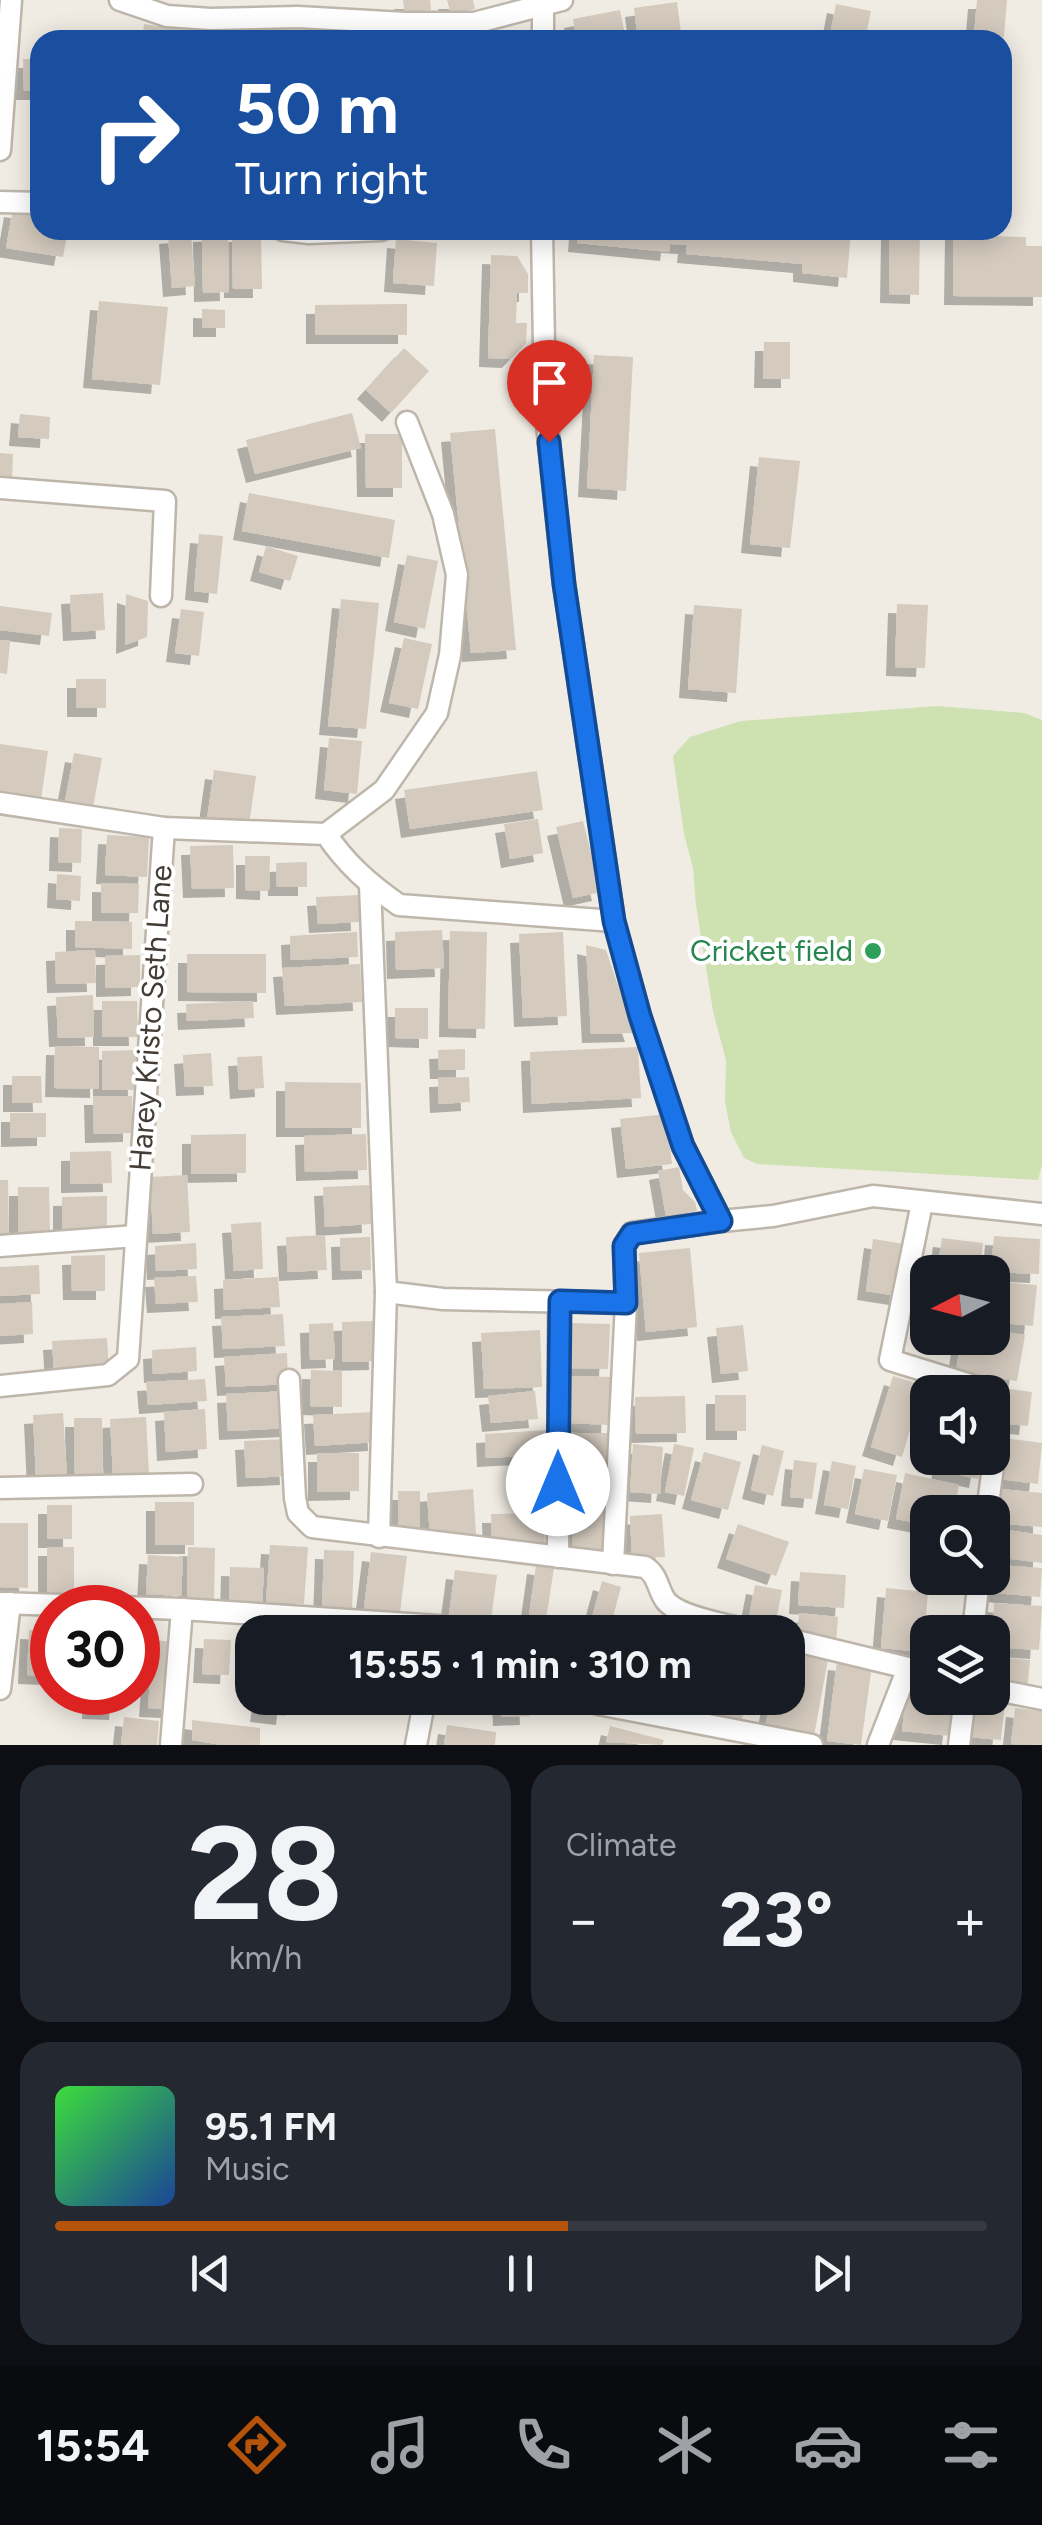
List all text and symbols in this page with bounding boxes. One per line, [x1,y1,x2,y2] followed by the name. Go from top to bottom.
[235,66,399,151] text: 50 m
[70,70,200,200] icon: right
[235,151,428,205] text: Turn right
[507,340,592,443] pin
[522,355,577,410] icon: arrive
[121,864,180,1172] street label: Harey Kristo Seth Lane
[690,932,853,969] place label: Cricket field
[862,940,884,962] marker: Cricket field
[910,1255,1010,1355] north arrow
[910,1255,1010,1715] map controls
[910,1375,1010,1475] button: sound
[506,1432,610,1536] position arrow
[910,1495,1010,1595] button: search
[30,1585,160,1715] speed limit sign: 30
[910,1615,1010,1715] button: layers
[348,1642,692,1688] text: 15:55 · 1 min · 310 m
[188,1796,343,1952] text: 28
[566,1826,677,1864] text: Climate
[720,1875,833,1965] text: 23°
[566,1887,600,1953] text: −
[953,1887,987,1953] text: +
[229,1939,302,1977] text: km/h
[205,2104,337,2150] text: 95.1 FM
[205,2150,290,2188] text: Music
[183,2246,238,2301] icon: previous
[493,2246,548,2301] icon: pause
[804,2246,859,2301] icon: next
[222,2410,292,2480] icon: directions
[365,2410,435,2480] icon: music
[508,2410,578,2480] icon: phone
[650,2410,720,2480] icon: climate
[793,2410,863,2480] icon: car
[936,2410,1006,2480] icon: filters
[36,2418,150,2472] text: 15:54

